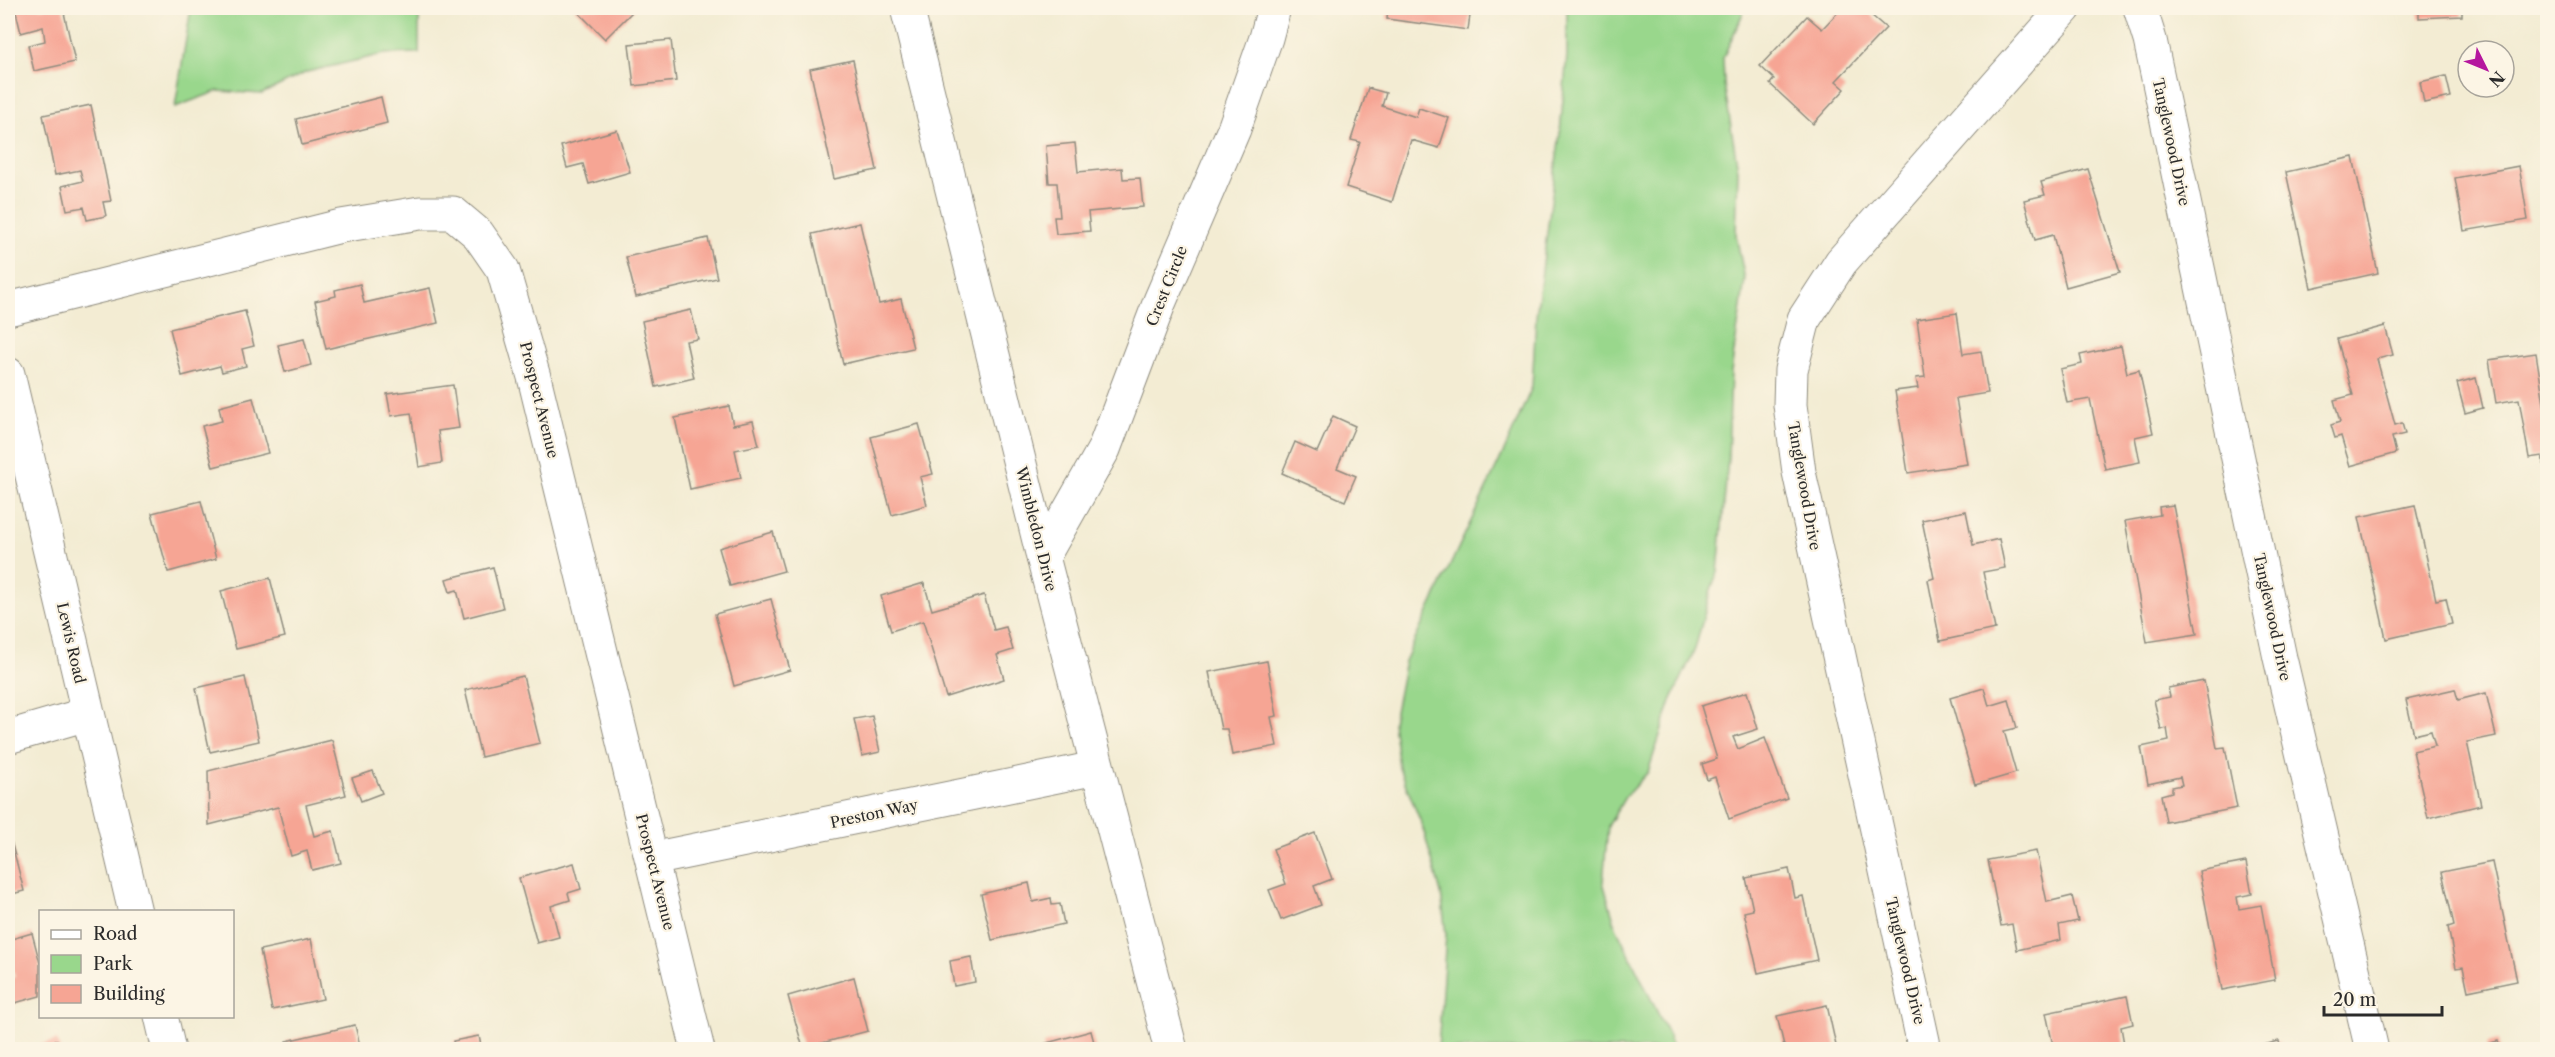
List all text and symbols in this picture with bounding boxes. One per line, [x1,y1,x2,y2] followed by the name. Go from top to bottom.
[2456,39,2516,99] north arrow
[2485,67,2509,91] text: N
[2149,76,2194,208] street label: Tanglewood Drive
[1142,243,1191,329] street label: Crest Circle
[516,340,563,460] street label: Prospect Avenue
[1784,420,1825,552] street label: Tanglewood Drive
[1012,464,1061,593] street label: Wimbledon Drive
[2250,551,2295,683] street label: Tanglewood Drive
[53,601,90,685] street label: Lewis Road
[828,795,920,832] street label: Preston Way
[632,812,679,932] street label: Prospect Avenue
[1882,895,1929,1026] street label: Tanglewood Drive
[39,910,234,1018] legend
[93,923,138,945] text: Road
[93,953,134,975] text: Park
[2324,979,2442,1017] scale bar
[93,983,165,1005] text: Building
[2333,989,2377,1011] text: 20 m

